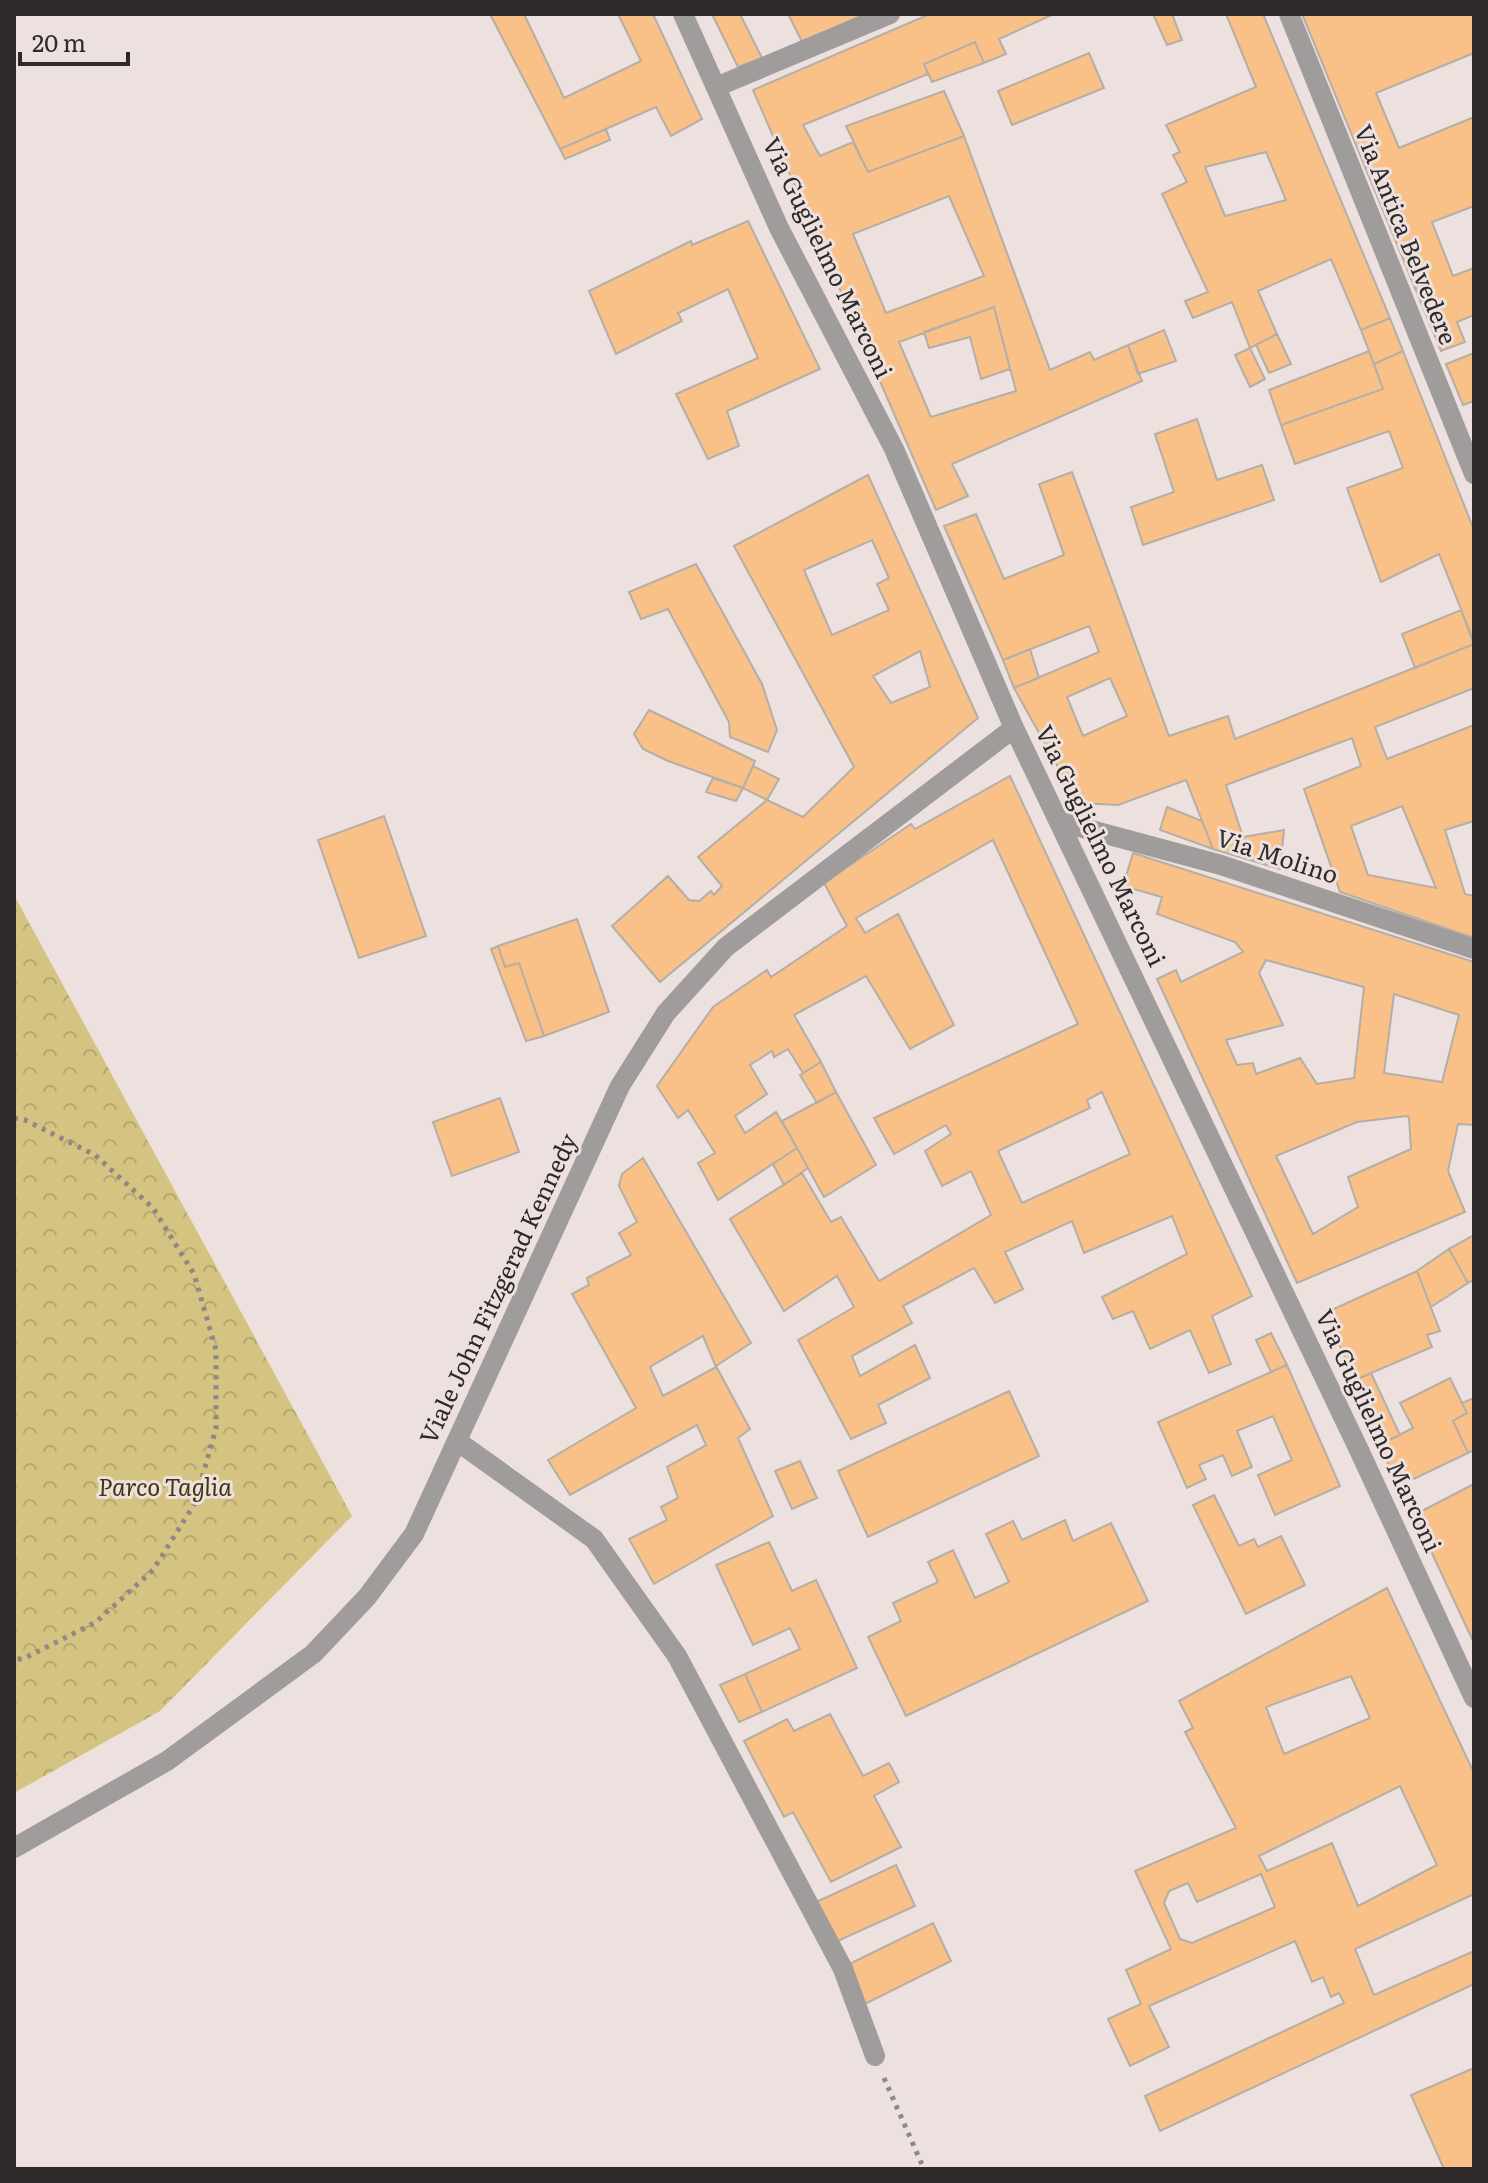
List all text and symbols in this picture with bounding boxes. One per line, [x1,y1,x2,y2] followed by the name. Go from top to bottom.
[20,16,128,66] scale bar
[32,24,86,59] text: 20 m
[1347,119,1467,349] street label: Via Antica Belvedere
[756,130,903,383] street label: Via Guglielmo Marconi
[1029,718,1176,971] street label: Via Guglielmo Marconi
[1212,818,1343,891] street label: Via Molino
[409,1127,584,1449] street label: Viale John Fitzgerad Kennedy
[1309,1303,1452,1557] street label: Via Guglielmo Marconi
[98,1468,232,1503] park label: Parco Taglia

